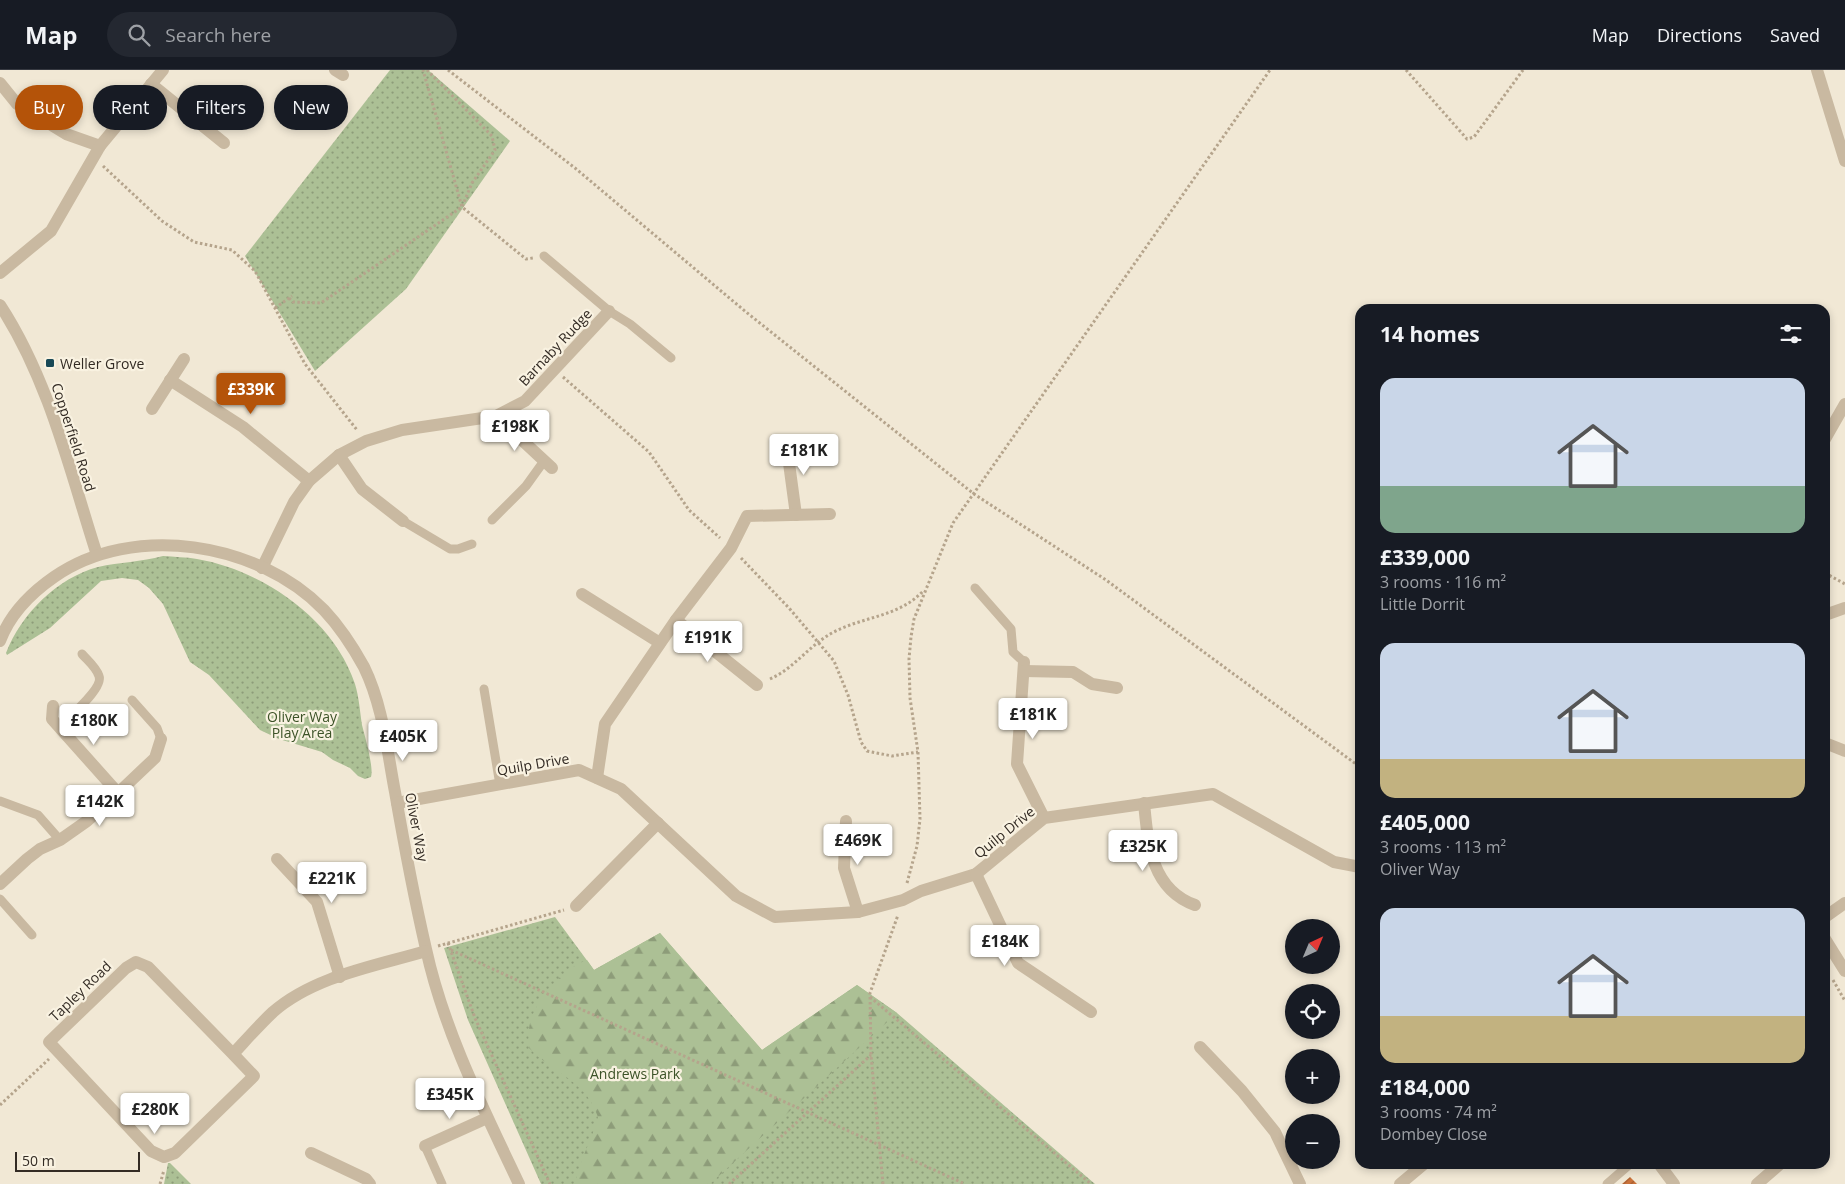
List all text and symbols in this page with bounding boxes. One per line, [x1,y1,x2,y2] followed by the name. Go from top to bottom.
[107,12,457,57] search box
[25,18,77,51] text: Map
[125,21,153,49] icon: search
[165,22,271,48] text: Search here
[1592,23,1629,47] text: Map
[1657,23,1742,47] text: Directions
[1770,23,1820,47] text: Saved
[15,85,83,130] chip: Buy
[93,85,167,130] chip: Rent
[177,85,264,130] chip: Filters
[274,85,348,130] chip: New
[514,304,596,390] street label: Barnaby Rudge
[1380,320,1480,348] text: 14 homes
[1777,320,1805,348] icon: filters
[60,354,144,373] place label: Weller Grove
[44,357,56,369] marker: Weller Grove
[216,372,286,415] pin: £339K
[227,378,275,400] text: £339K
[47,380,101,494] street label: Copperfield Road
[480,410,550,452] pin: £198K
[1548,411,1638,501] icon: home
[491,415,539,437] text: £198K
[769,434,839,476] pin: £181K
[780,439,828,461] text: £181K
[1380,543,1470,571] text: £339,000
[1380,571,1506,593] text: 3 rooms · 116 m²
[1380,593,1465,615] text: Little Dorrit
[673,620,743,663] pin: £191K
[684,626,732,648] text: £191K
[1548,676,1638,766] icon: home
[998,698,1068,740] pin: £181K
[1009,703,1057,725] text: £181K
[59,704,129,746] pin: £180K
[267,707,338,742] park label: Oliver Way Play Area
[70,709,118,731] text: £180K
[368,720,438,762] pin: £405K
[379,725,427,747] text: £405K
[495,748,571,780] street label: Quilp Drive
[65,784,135,827] pin: £142K
[76,790,124,812] text: £142K
[401,791,433,864] street label: Oliver Way
[970,802,1038,862] street label: Quilp Drive
[1380,808,1470,836] text: £405,000
[823,824,893,866] pin: £469K
[834,829,882,851] text: £469K
[1108,830,1178,872] pin: £325K
[1119,835,1167,857] text: £325K
[1380,836,1506,858] text: 3 rooms · 113 m²
[1380,858,1460,880] text: Oliver Way
[297,862,367,904] pin: £221K
[308,867,356,889] text: £221K
[1285,919,1340,974] north arrow
[1285,919,1340,1169] map controls
[970,924,1040,967] pin: £184K
[981,930,1029,952] text: £184K
[1548,941,1638,1031] icon: home
[45,957,115,1025] street label: Tapley Road
[1285,984,1340,1039] button: locate
[1285,1049,1340,1104] button: +
[590,1064,681,1083] park label: Andrews Park
[1380,1073,1470,1101] text: £184,000
[415,1078,485,1120] pin: £345K
[426,1083,474,1105] text: £345K
[120,1092,190,1135] pin: £280K
[131,1098,179,1120] text: £280K
[1380,1101,1497,1123] text: 3 rooms · 74 m²
[1285,1114,1340,1169] button: −
[1380,1123,1487,1145] text: Dombey Close
[15,1149,140,1172] scale bar
[22,1151,55,1170] text: 50 m

